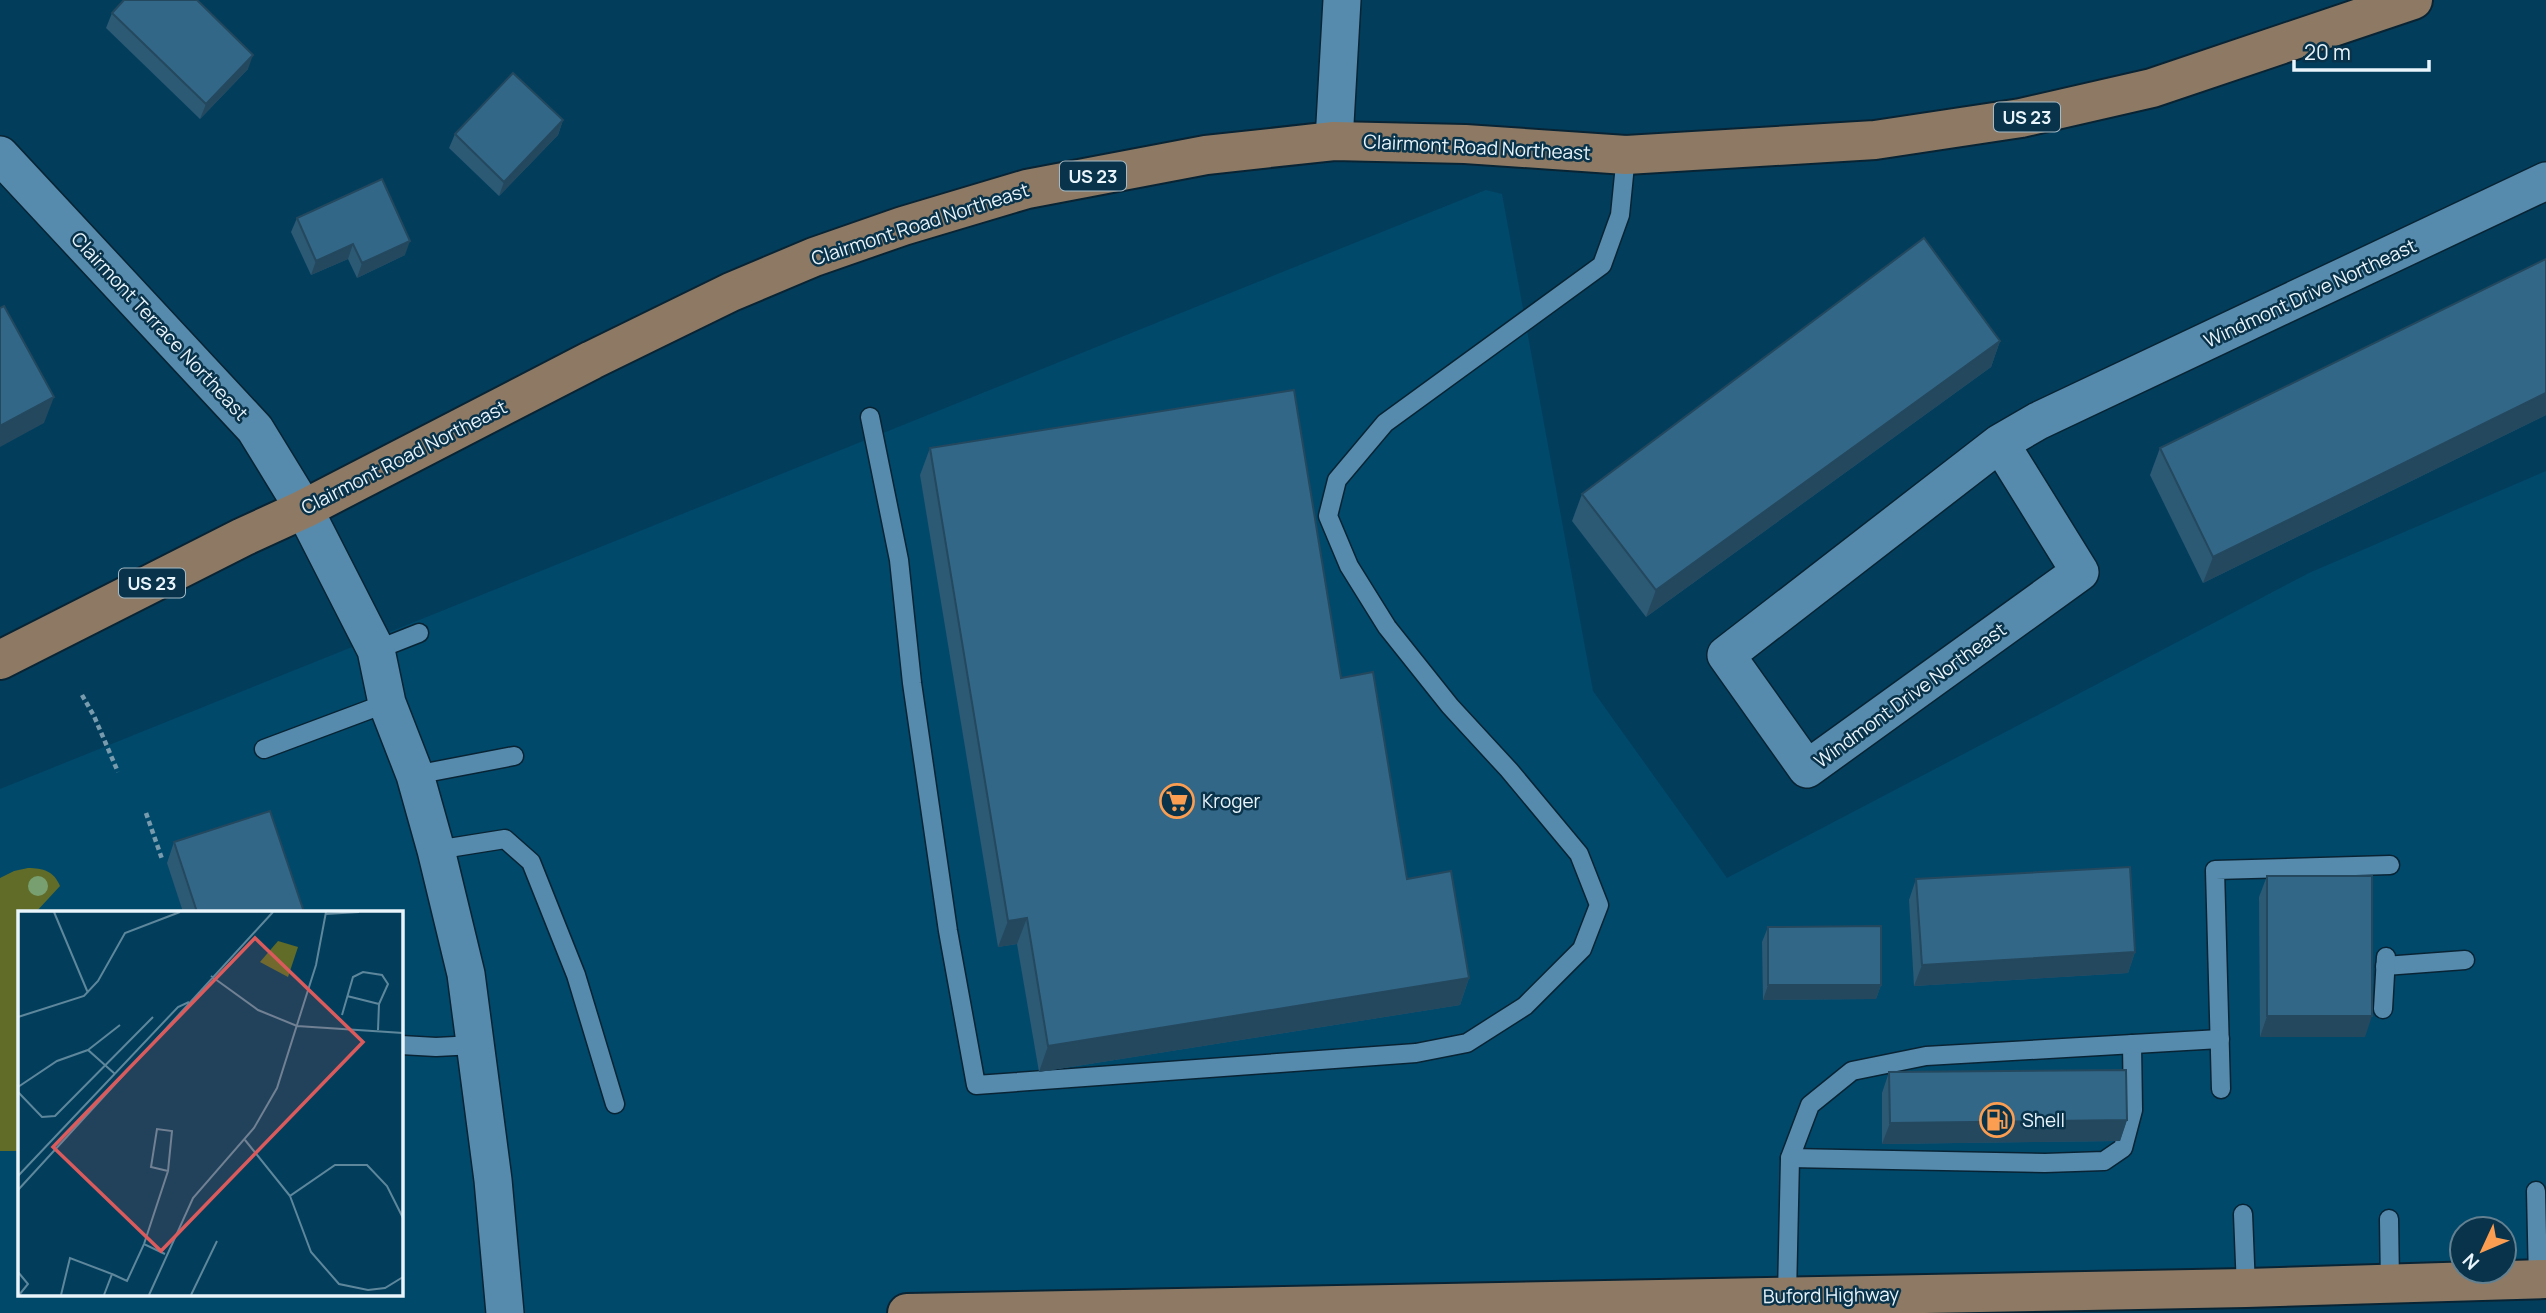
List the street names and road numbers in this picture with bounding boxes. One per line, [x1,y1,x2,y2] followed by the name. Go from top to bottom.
[1994,103,2060,132] road number: US 23
[1363,128,1591,166] street label: Clairmont Road Northeast
[1060,162,1126,190] road number: US 23
[808,176,1032,272] street label: Clairmont Road Northeast
[66,226,254,426] street label: Clairmont Terrace Northeast
[2200,232,2420,354] street label: Windmont Drive Northeast
[297,394,511,520] street label: Clairmont Road Northeast
[119,568,185,598] road number: US 23
[1809,616,2011,774] street label: Windmont Drive Northeast
[1763,1281,1899,1309] street label: Buford Highway

